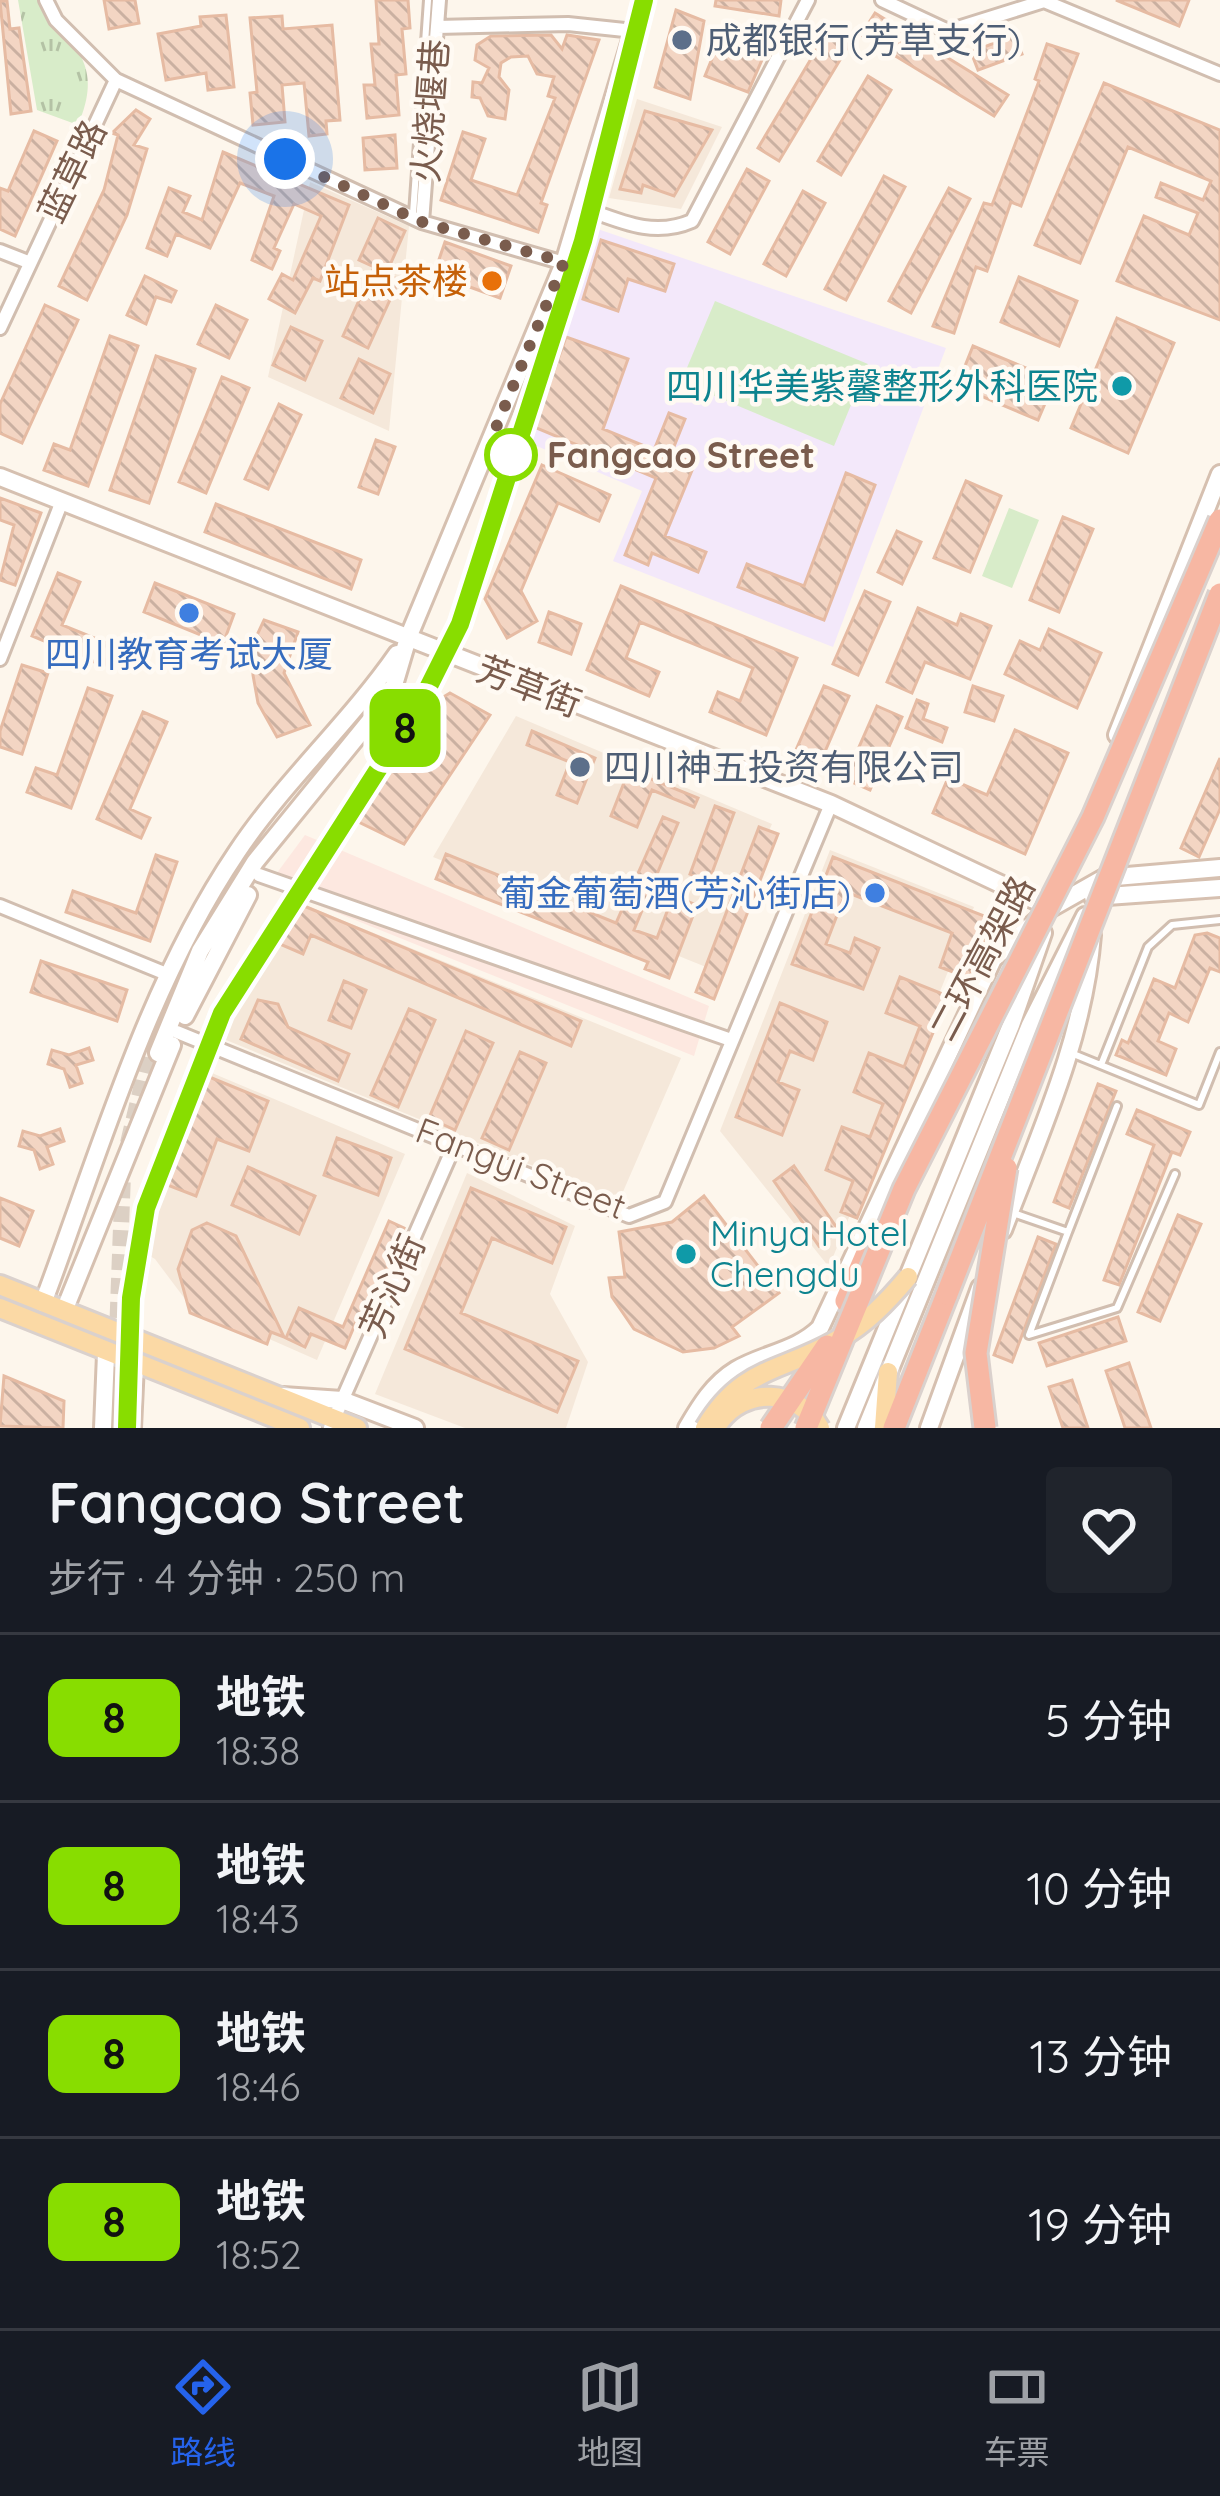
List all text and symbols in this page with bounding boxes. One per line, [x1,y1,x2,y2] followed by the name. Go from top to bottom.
[706,17,1021,62] place label: 成都银行(芳草支行)
[669,27,695,53] marker: 成都银行(芳草支行)
[402,38,457,184] street label: 火烧堰巷
[28,112,115,229] street label: 蓝草路
[255,129,315,189] your location
[324,258,468,303] place label: 站点茶楼
[479,268,505,294] marker: 站点茶楼
[666,363,1098,408] place label: 四川华美紫馨整形外科医院
[1109,373,1135,399] marker: 四川华美紫馨整形外科医院
[486,430,536,480] marker: Fangcao Street
[547,432,815,477] place label: Fangcao Street
[176,600,202,626] marker: 四川教育考试大厦
[45,631,333,676] place label: 四川教育考试大厦
[471,645,588,726] street label: 芳草街
[366,689,444,767] line badge: 8
[393,701,417,754] text: 8
[604,744,964,789] place label: 四川神五投资有限公司
[567,754,593,780] marker: 四川神五投资有限公司
[919,868,1044,1048] street label: 二环高架路
[500,870,851,915] place label: 葡金葡萄酒(芳沁街店)
[862,880,888,906] marker: 葡金葡萄酒(芳沁街店)
[410,1107,632,1228] street label: Fangyi Street
[710,1210,909,1296] place label: Minya Hotel Chengdu
[349,1227,434,1344] street label: 芳沁街
[673,1241,699,1267] marker: Minya Hotel Chengdu
[48,1466,465,1537] text: Fangcao Street
[1046,1467,1172,1593] button: heart
[48,1553,405,1602] text: 步行 · 4 分钟 · 250 m
[216,1668,306,1724] text: 地铁
[102,1691,126,1744] text: 8
[1045,1692,1172,1748] text: 5 分钟
[216,1726,300,1775] text: 18:38
[216,1836,306,1892] text: 地铁
[102,1859,126,1912] text: 8
[1026,1860,1172,1916] text: 10 分钟
[216,1894,300,1943] text: 18:43
[216,2004,306,2060] text: 地铁
[102,2027,126,2080] text: 8
[1029,2028,1172,2084] text: 13 分钟
[216,2062,300,2111] text: 18:46
[216,2172,306,2228] text: 地铁
[102,2195,126,2248] text: 8
[1028,2196,1172,2252] text: 19 分钟
[216,2230,302,2279] text: 18:52
[170,2354,236,2474] tab: 路线
[577,2354,643,2474] tab: 地图
[984,2354,1050,2474] tab: 车票

